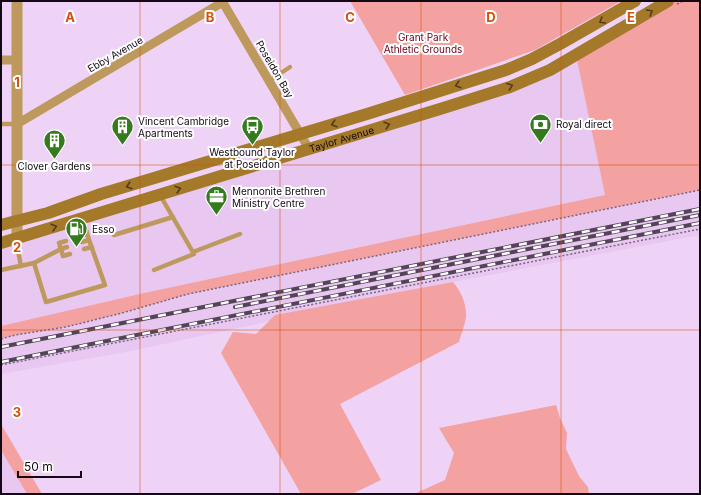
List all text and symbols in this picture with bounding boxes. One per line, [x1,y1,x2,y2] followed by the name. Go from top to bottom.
[65,9,75,25] text: A
[206,9,215,25] text: B
[345,9,355,25] text: C
[486,9,496,25] text: D
[627,9,635,25] text: E
[645,9,653,16] one-way arrow
[599,16,606,23] one-way arrow
[384,31,462,55] park label: Grant Park Athletic Grounds
[85,33,145,75] street label: Ebby Avenue
[254,38,296,100] street label: Poseidon Bay
[14,74,20,90] text: 1
[455,80,462,89] one-way arrow
[507,83,514,91] one-way arrow
[527,111,553,144] bank icon: Royal direct
[239,113,265,146] bus stop icon: Westbound Taylor at Poseidon
[110,114,136,147] building icon: Vincent Cambridge Apartments
[138,115,229,139] place label: Vincent Cambridge Apartments
[556,118,612,130] place label: Royal direct
[331,119,338,128] one-way arrow
[383,121,390,130] one-way arrow
[308,123,375,155] street label: Taylor Avenue
[41,127,67,160] building icon: Clover Gardens
[209,146,295,170] place label: Westbound Taylor at Poseidon
[17,160,91,172] place label: Clover Gardens
[126,181,133,190] one-way arrow
[203,184,229,217] office icon: Mennonite Brethren Ministry Centre
[175,185,182,194] one-way arrow
[232,185,325,209] place label: Mennonite Brethren Ministry Centre
[63,216,89,249] fuel station icon: Esso
[50,223,57,232] one-way arrow
[92,223,115,235] place label: Esso
[13,239,21,255] text: 2
[13,404,21,420] text: 3
[18,453,81,479] scale bar
[24,459,53,474] text: 50 m

